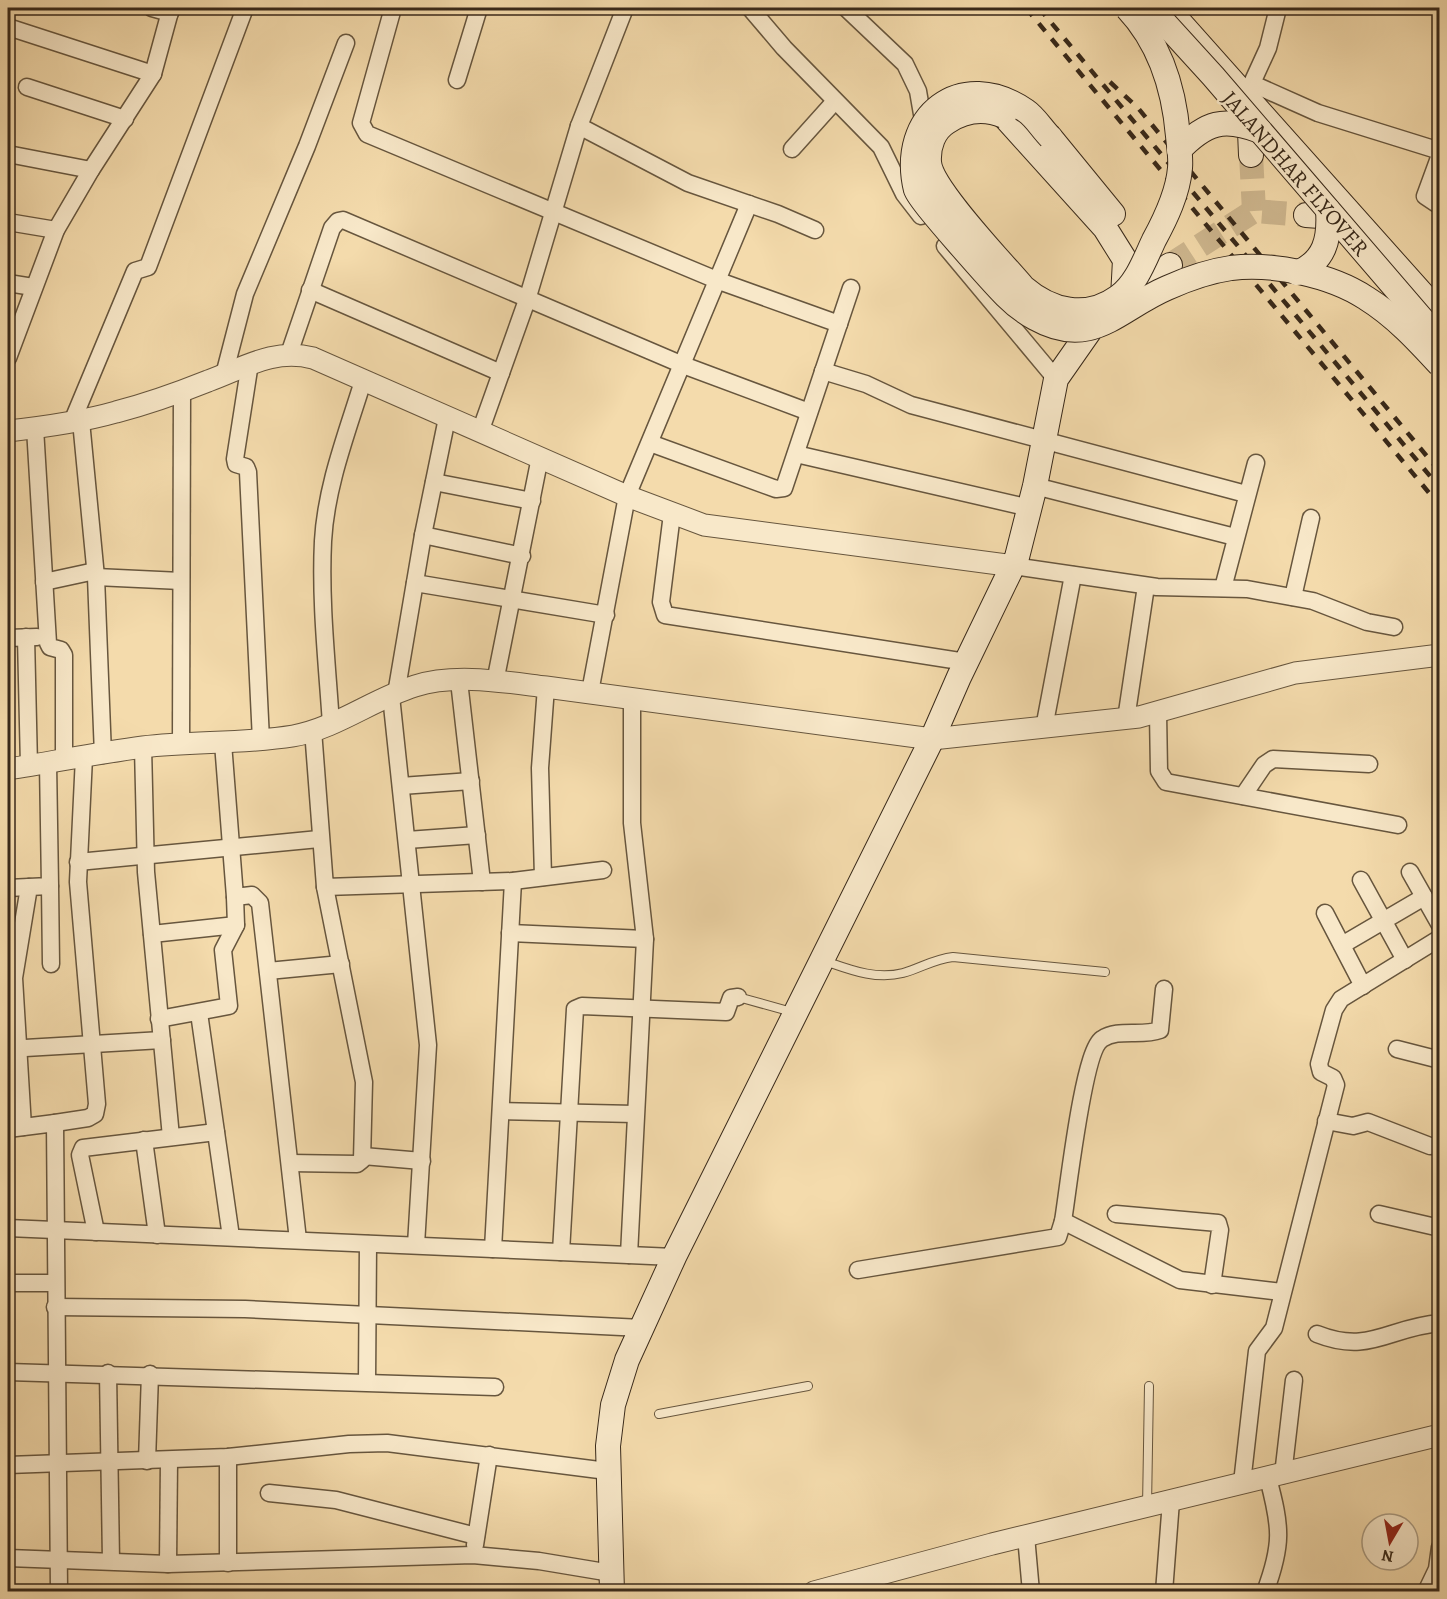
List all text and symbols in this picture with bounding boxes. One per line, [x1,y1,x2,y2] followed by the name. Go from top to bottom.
[1215,85,1376,263] street label: JALANDHAR FLYOVER
[1360,1512,1420,1572] north arrow
[1380,1544,1395,1568] text: N

